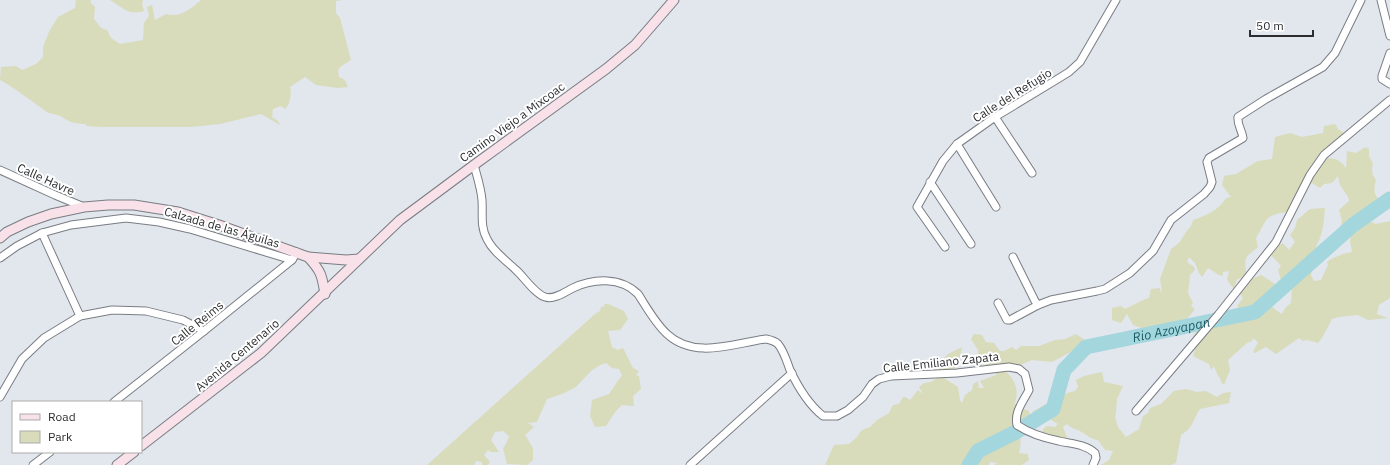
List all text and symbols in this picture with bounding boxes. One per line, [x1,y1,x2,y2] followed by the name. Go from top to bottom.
[1250,12,1313,38] scale bar
[1256,18,1284,33] text: 50 m
[970,65,1054,125] street label: Calle del Refugio
[457,79,567,165] street label: Camino Viejo a Mixcoac
[15,160,77,198] street label: Calle Havre
[163,203,282,251] street label: Calzada de las Águilas
[168,297,226,349] street label: Calle Reims
[1131,313,1211,346] water label: Rio Azoyapan
[192,315,282,394] street label: Avenida Centenario
[882,348,1000,376] street label: Calle Emiliano Zapata
[12,401,142,453] legend
[48,409,76,424] text: Road
[48,429,73,444] text: Park

